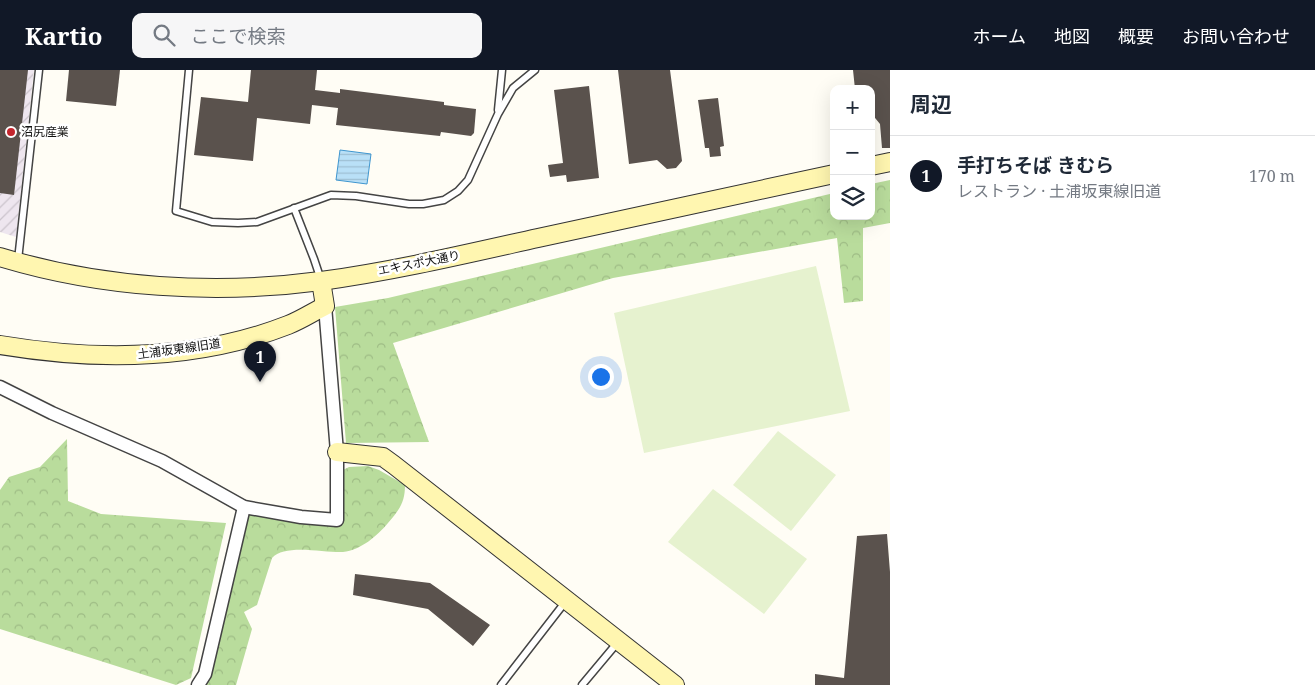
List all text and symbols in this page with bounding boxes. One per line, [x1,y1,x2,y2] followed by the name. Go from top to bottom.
[132,13,482,58] search box
[25,19,102,52] text: Kartio
[150,21,178,49] icon: search
[190,23,286,49] text: ここで検索
[973,24,1026,48] text: ホーム
[1054,24,1090,48] text: 地図
[1118,24,1154,48] text: 概要
[1182,24,1290,48] text: お問い合わせ
[830,85,875,220] map controls
[830,85,875,130] button: +
[910,90,952,118] text: 周辺
[21,123,69,140] place label: 沼尻産業
[5,126,17,138] marker: 沼尻産業
[830,130,875,175] button: −
[957,152,1114,178] text: 手打ちそば きむら
[921,165,931,187] text: 1
[1249,165,1295,187] text: 170 m
[830,175,875,220] button: layers
[957,180,1161,202] text: レストラン · 土浦坂東線旧道
[376,246,462,279] street label: エキスポ大通り
[136,334,222,363] street label: 土浦坂東線旧道
[244,341,276,382] pin: 1
[588,364,614,390] your location

